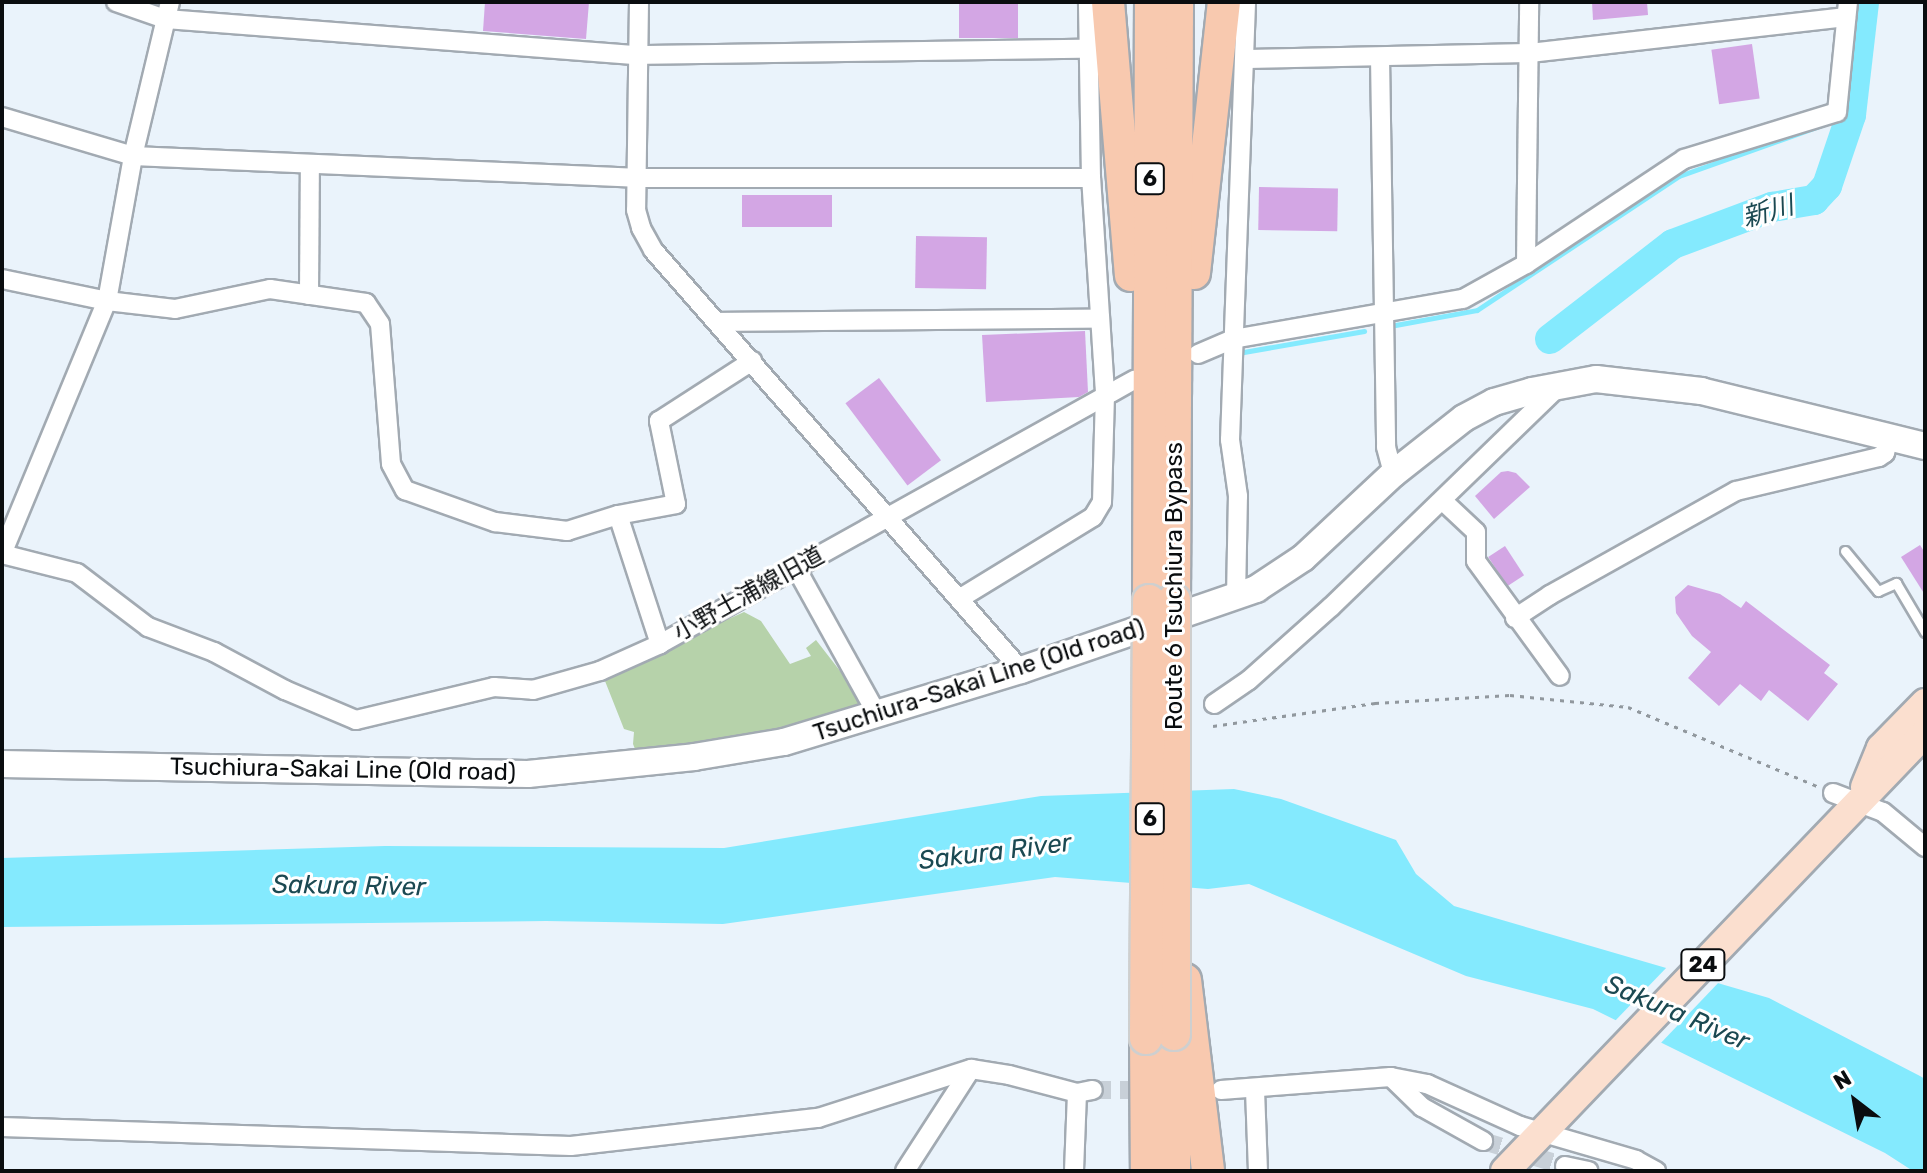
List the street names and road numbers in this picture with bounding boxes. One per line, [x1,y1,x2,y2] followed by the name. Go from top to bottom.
[1134,161,1166,197] road number: 6
[1161,442,1189,730] street label: Route 6 Tsuchiura Bypass
[669,541,829,647] street label: 小野土浦線旧道
[810,614,1148,748] street label: Tsuchiura-Sakai Line (Old road)
[170,753,516,787] street label: Tsuchiura-Sakai Line (Old road)
[1134,801,1166,837] road number: 6
[1679,947,1727,983] road number: 24

